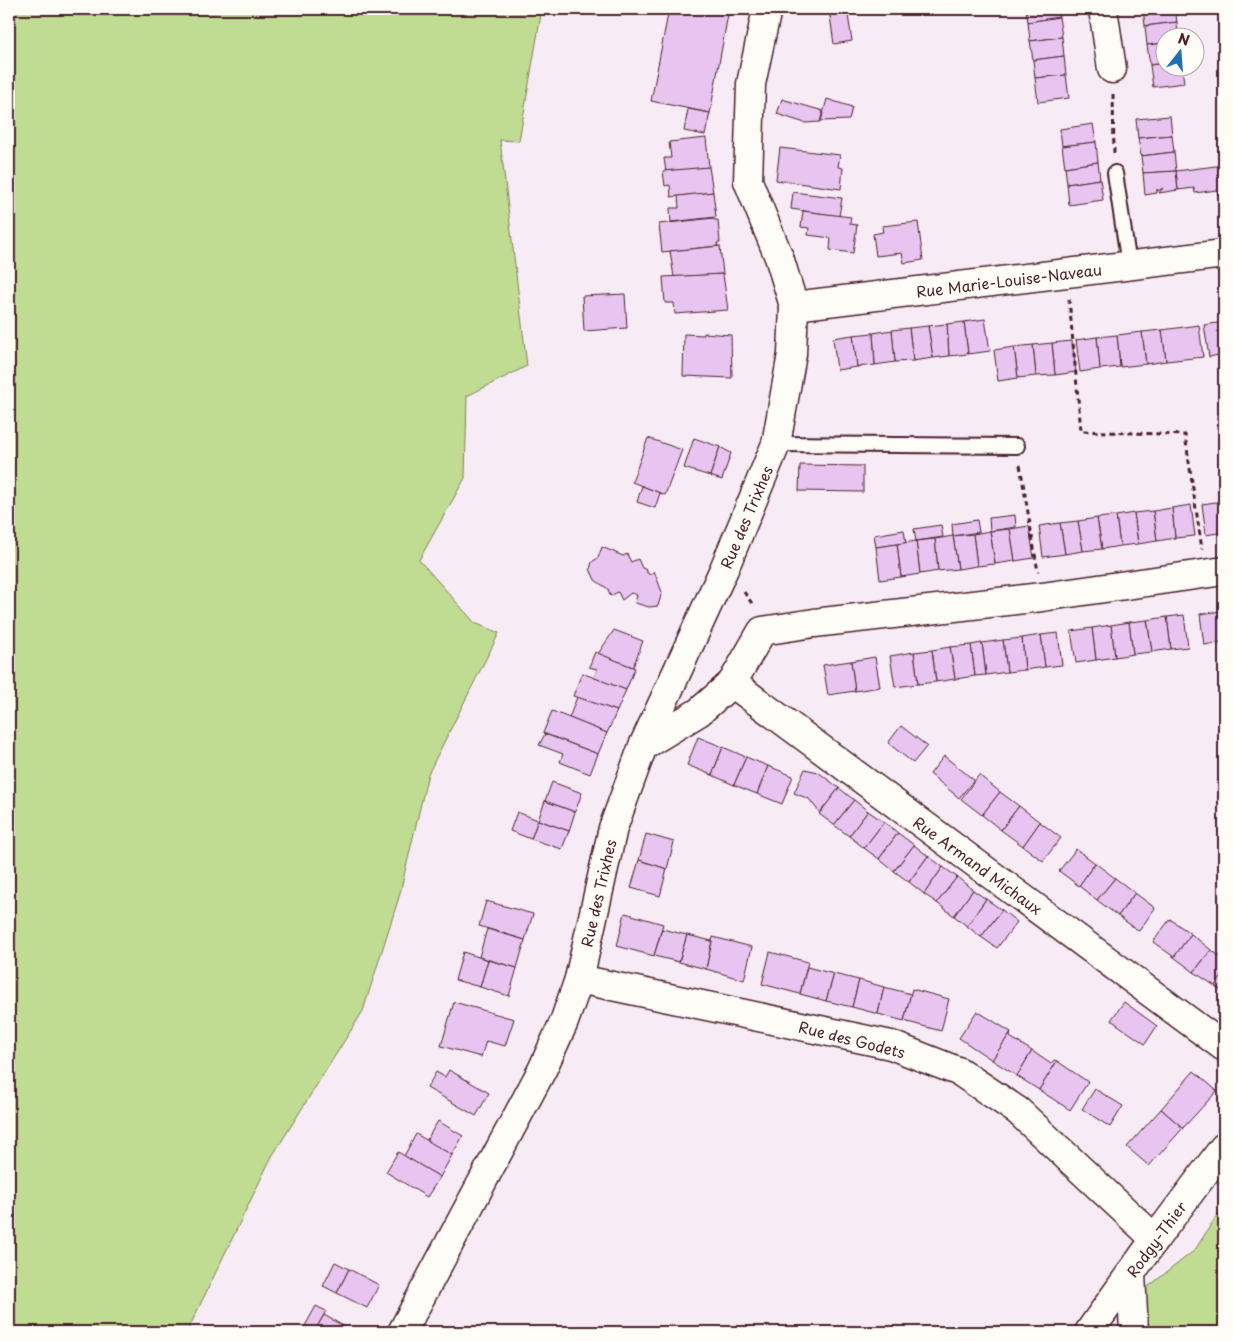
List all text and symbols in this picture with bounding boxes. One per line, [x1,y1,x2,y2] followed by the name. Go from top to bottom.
[1176,27,1192,51] text: N
[1156,28,1206,78] north arrow
[915,257,1103,303] street label: Rue Marie-Louise-Naveau
[714,462,778,572] street label: Rue des Trixhes
[909,810,1047,920] street label: Rue Armand Michaux
[574,837,622,949] street label: Rue des Trixhes
[796,1015,908,1063] street label: Rue des Godets
[1120,1196,1192,1282] street label: Rodgy-Thier

